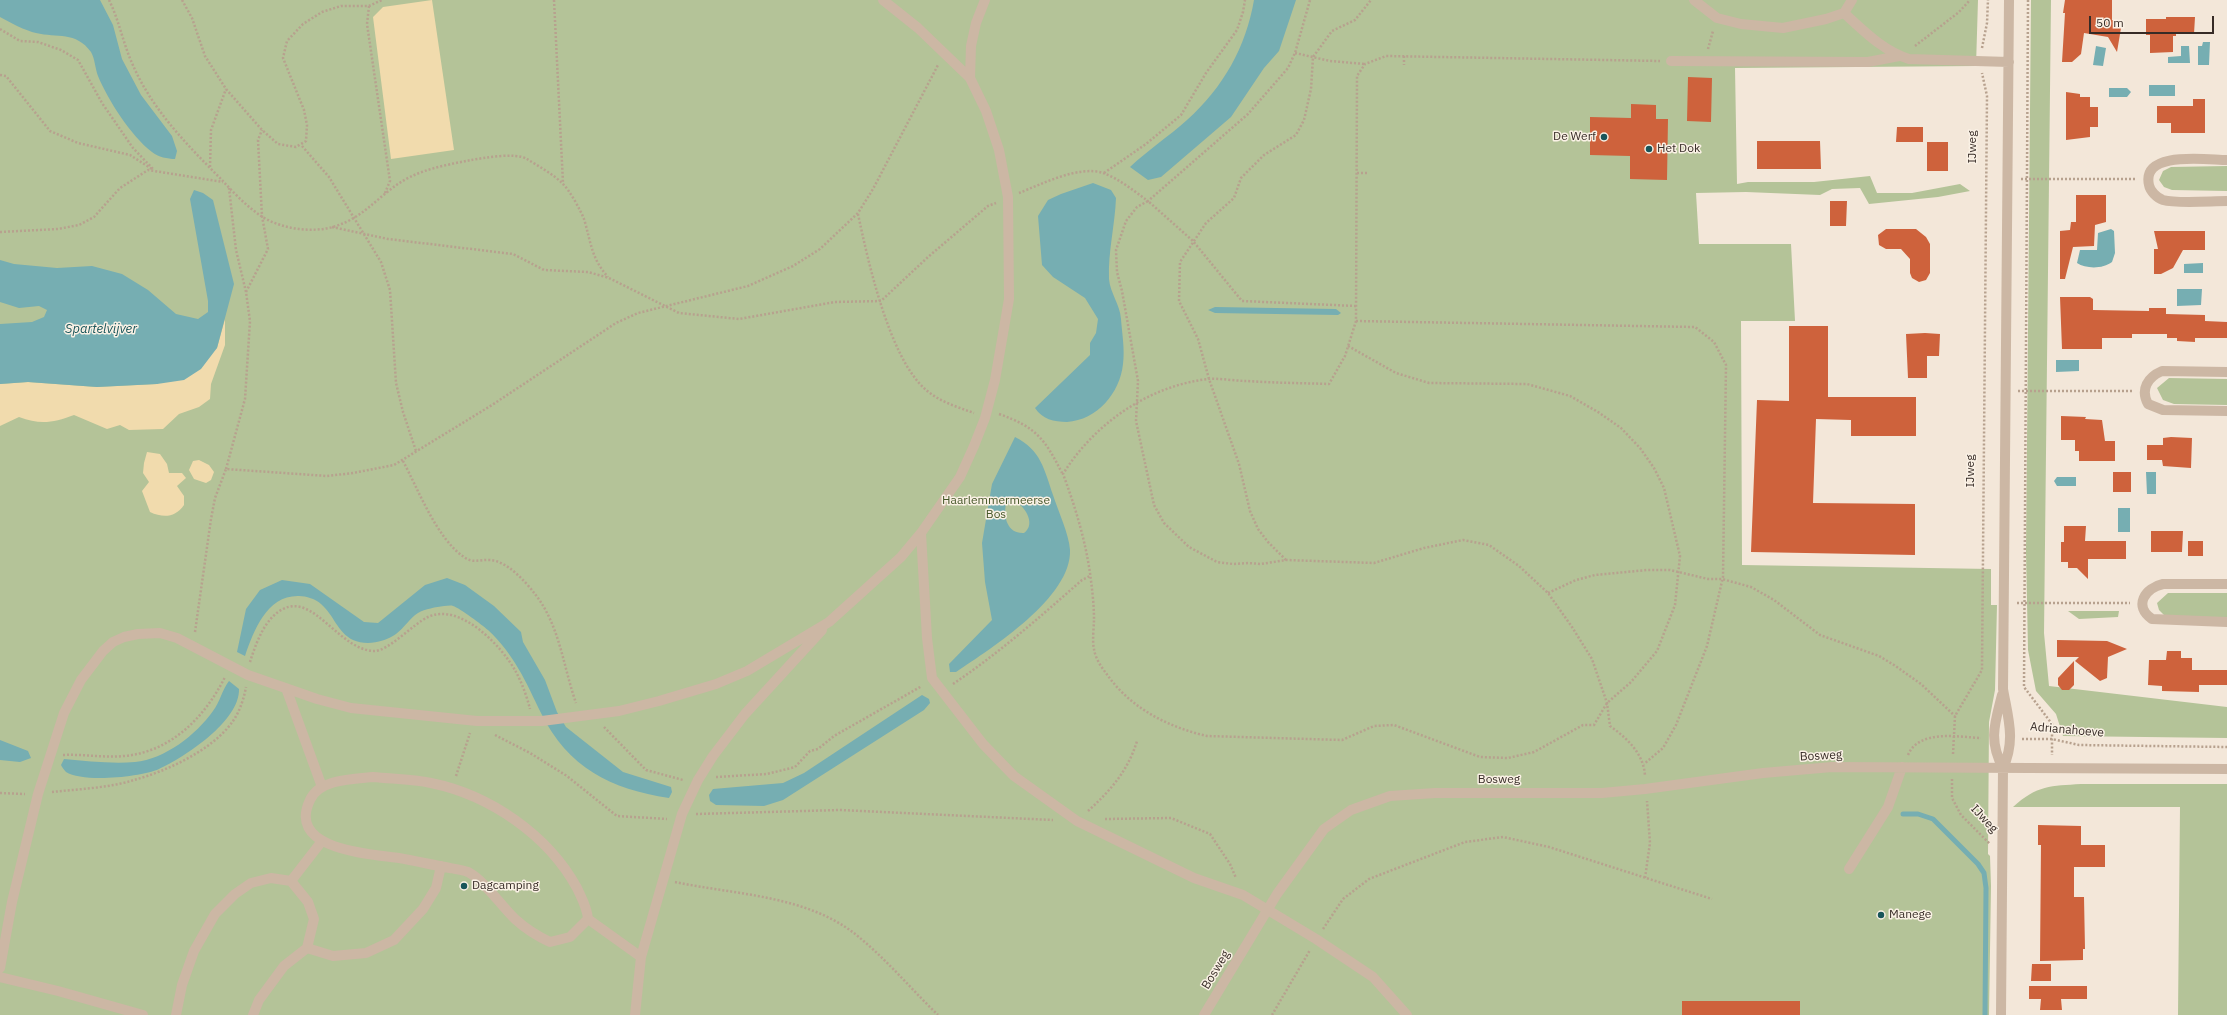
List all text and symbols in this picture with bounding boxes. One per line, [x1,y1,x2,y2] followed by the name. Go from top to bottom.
[2091,8,2216,34] scale bar
[2096,15,2124,30] text: 50 m
[1553,130,1596,144] place label: De Werf
[1966,131,1980,163] street label: IJweg
[1599,132,1609,142] marker: De Werf
[1657,142,1700,156] place label: Het Dok
[1644,144,1654,154] marker: Het Dok
[65,321,137,337] water label: Spartelvijver
[1964,455,1978,487] street label: IJweg
[942,494,1050,522] park label: Haarlemmermeerse Bos
[2029,720,2105,740] street label: Adrianahoeve
[1799,748,1843,764] street label: Bosweg
[1478,773,1520,787] street label: Bosweg
[1967,802,2001,836] street label: IJweg
[472,879,539,893] place label: Dagcamping
[459,881,469,891] marker: Dagcamping
[1889,908,1931,922] place label: Manege
[1876,910,1886,920] marker: Manege
[1199,948,1233,992] street label: Bosweg

